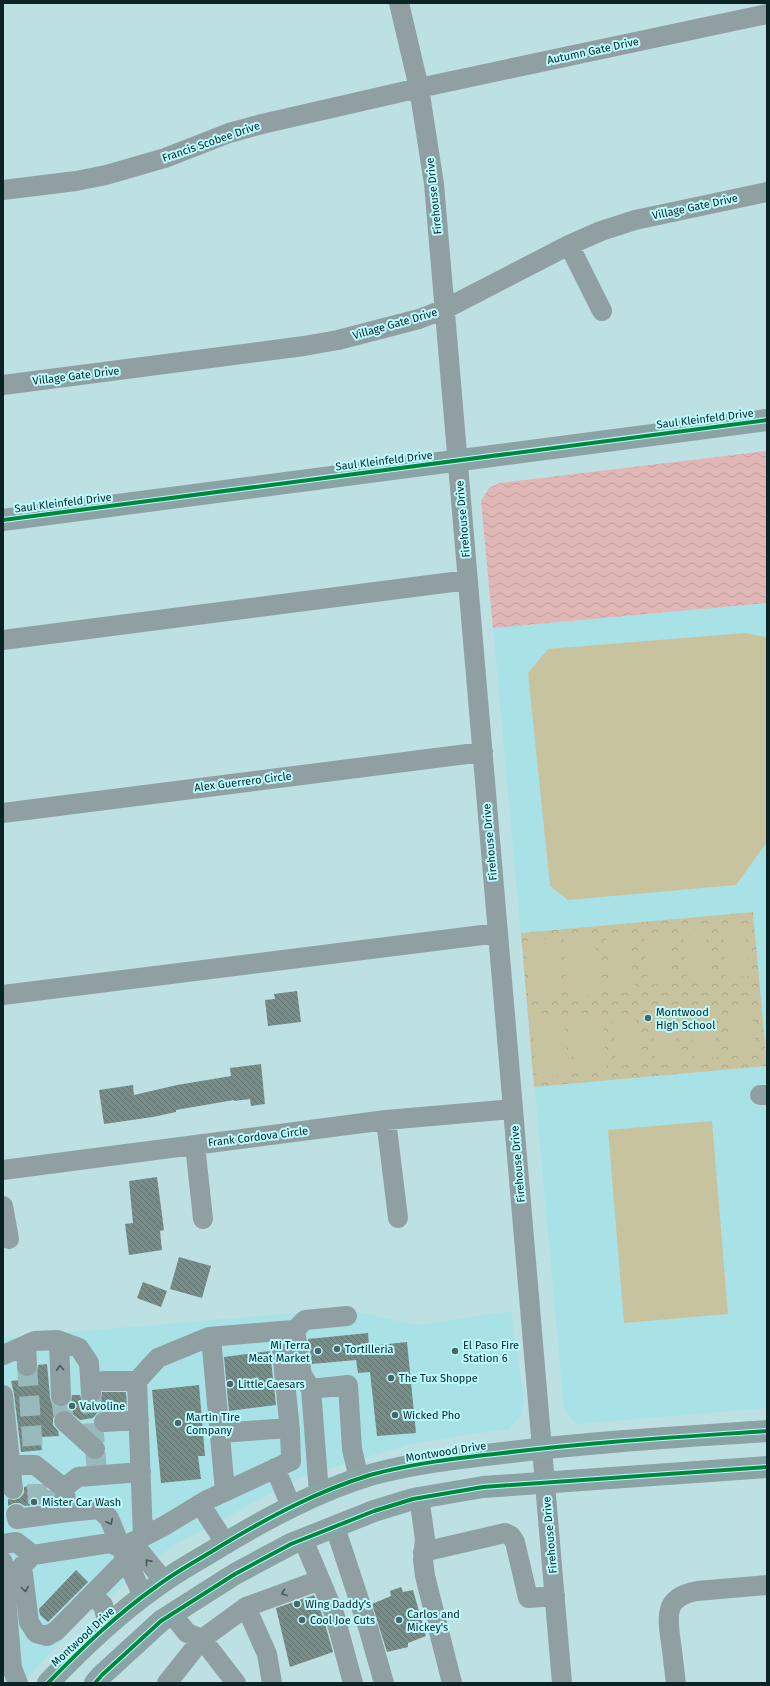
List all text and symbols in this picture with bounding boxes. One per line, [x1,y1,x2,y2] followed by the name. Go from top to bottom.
[546,35,640,67] street label: Autumn Gate Drive
[160,119,262,165] street label: Francis Scobee Drive
[424,157,444,235] street label: Firehouse Drive
[651,192,739,222] street label: Village Gate Drive
[351,306,439,342] street label: Village Gate Drive
[32,364,120,388] street label: Village Gate Drive
[656,407,754,431] street label: Saul Kleinfeld Drive
[335,449,433,473] street label: Saul Kleinfeld Drive
[453,480,473,558] street label: Firehouse Drive
[14,491,112,515] street label: Saul Kleinfeld Drive
[194,770,292,794] street label: Alex Guerrero Circle
[480,803,500,881] street label: Firehouse Drive
[656,1006,715,1032] place label: Montwood High School
[643,1013,653,1023] marker: Montwood High School
[207,1124,309,1150] street label: Frank Cordova Circle
[508,1125,528,1203] street label: Firehouse Drive
[248,1339,310,1365] place label: Mi Terra Meat Market
[463,1339,519,1365] place label: El Paso Fire Station 6
[345,1343,394,1356] place label: Tortilleria
[332,1344,342,1354] marker: Tortilleria
[313,1346,323,1356] marker: Mi Terra Meat Market
[450,1346,460,1356] marker: El Paso Fire Station 6
[56,1365,64,1371] one-way arrow
[399,1372,478,1385] place label: The Tux Shoppe
[386,1373,396,1383] marker: The Tux Shoppe
[238,1378,305,1391] place label: Little Caesars
[225,1379,235,1389] marker: Little Caesars
[80,1400,125,1413] place label: Valvoline
[67,1401,77,1411] marker: Valvoline
[403,1409,461,1422] place label: Wicked Pho
[390,1410,400,1420] marker: Wicked Pho
[186,1411,240,1437] place label: Martin Tire Company
[173,1418,183,1428] marker: Martin Tire Company
[405,1439,487,1465] street label: Montwood Drive
[42,1496,121,1509] place label: Mister Car Wash
[540,1496,560,1574] street label: Firehouse Drive
[29,1497,39,1507] marker: Mister Car Wash
[105,1518,113,1525] one-way arrow
[145,1559,152,1566] one-way arrow
[20,1586,29,1592] one-way arrow
[280,1589,287,1597] one-way arrow
[305,1598,371,1611] place label: Wing Daddy's
[292,1599,302,1609] marker: Wing Daddy's
[49,1604,117,1670] street label: Montwood Drive
[407,1608,460,1634] place label: Carlos and Mickey's
[310,1614,375,1627] place label: Cool Joe Cuts
[297,1615,307,1625] marker: Cool Joe Cuts
[394,1615,404,1625] marker: Carlos and Mickey's

